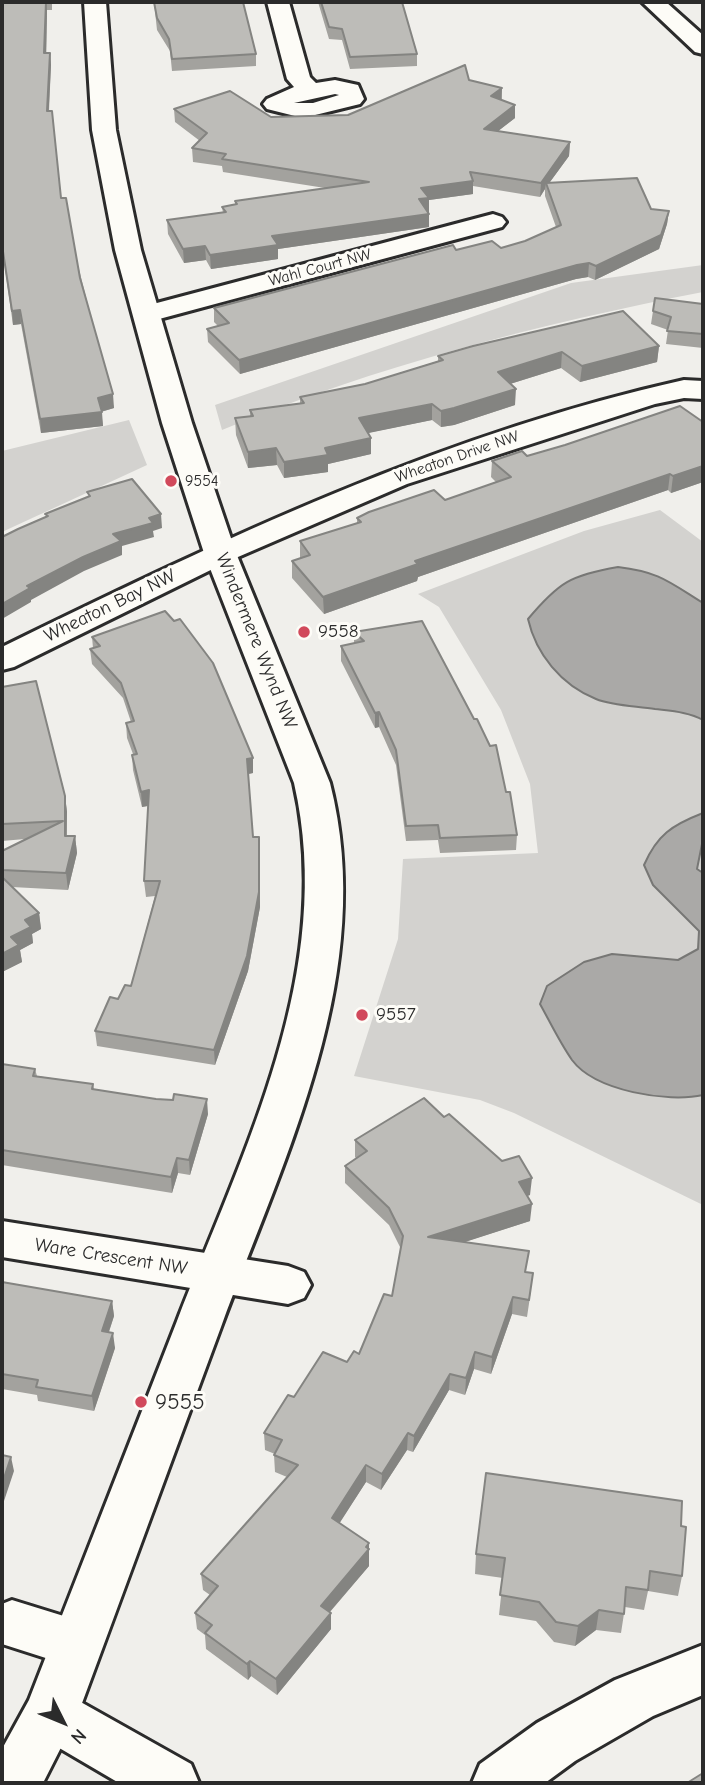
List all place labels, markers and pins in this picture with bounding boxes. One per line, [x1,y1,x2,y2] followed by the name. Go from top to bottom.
[185,471,219,491] place label: 9554
[163,473,179,489] marker: 9554
[318,621,358,643] place label: 9558
[296,624,312,640] marker: 9558
[376,1004,416,1026] place label: 9557
[354,1007,370,1023] marker: 9557
[155,1388,205,1416] place label: 9555
[133,1394,149,1410] marker: 9555

